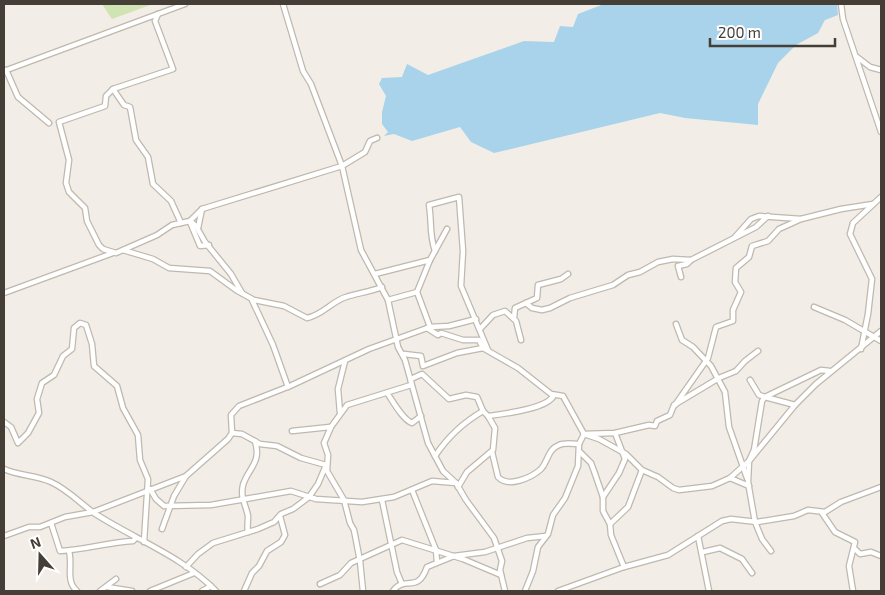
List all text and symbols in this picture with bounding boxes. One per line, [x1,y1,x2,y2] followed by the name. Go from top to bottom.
[710,15,835,47] scale bar
[718,23,761,41] text: 200 m
[15,530,65,580] north arrow
[28,533,43,552] text: N

